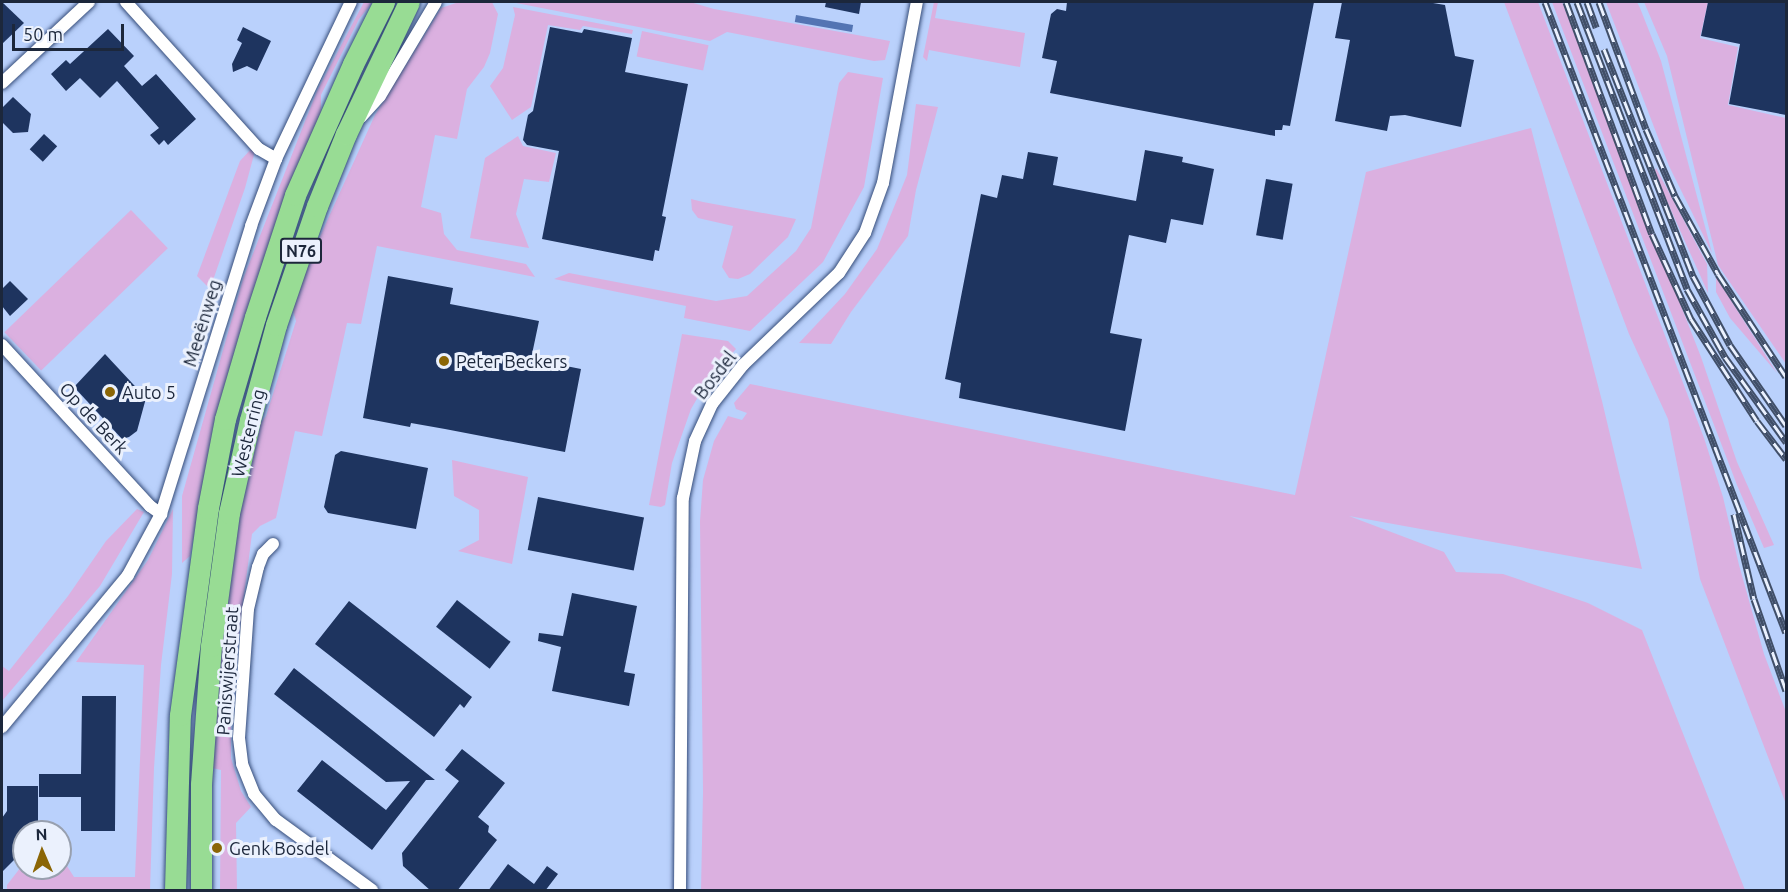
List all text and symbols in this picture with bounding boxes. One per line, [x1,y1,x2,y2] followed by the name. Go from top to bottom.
[15,12,128,50] scale bar
[23,24,63,44] text: 50 m
[280,238,322,264] road number: N76
[179,277,225,369] street label: Meeënweg
[690,347,740,403] street label: Bosdel
[456,350,567,372] place label: Peter Beckers
[437,354,451,368] marker: Peter Beckers
[55,378,133,458] street label: Op de Berk
[122,381,176,403] place label: Auto 5
[103,385,117,399] marker: Auto 5
[227,387,269,479] street label: Westerring
[212,606,242,736] street label: Paniswijerstraat
[12,820,72,880] north arrow
[35,825,48,843] text: N
[229,837,329,859] place label: Genk Bosdel
[210,841,224,855] marker: Genk Bosdel

